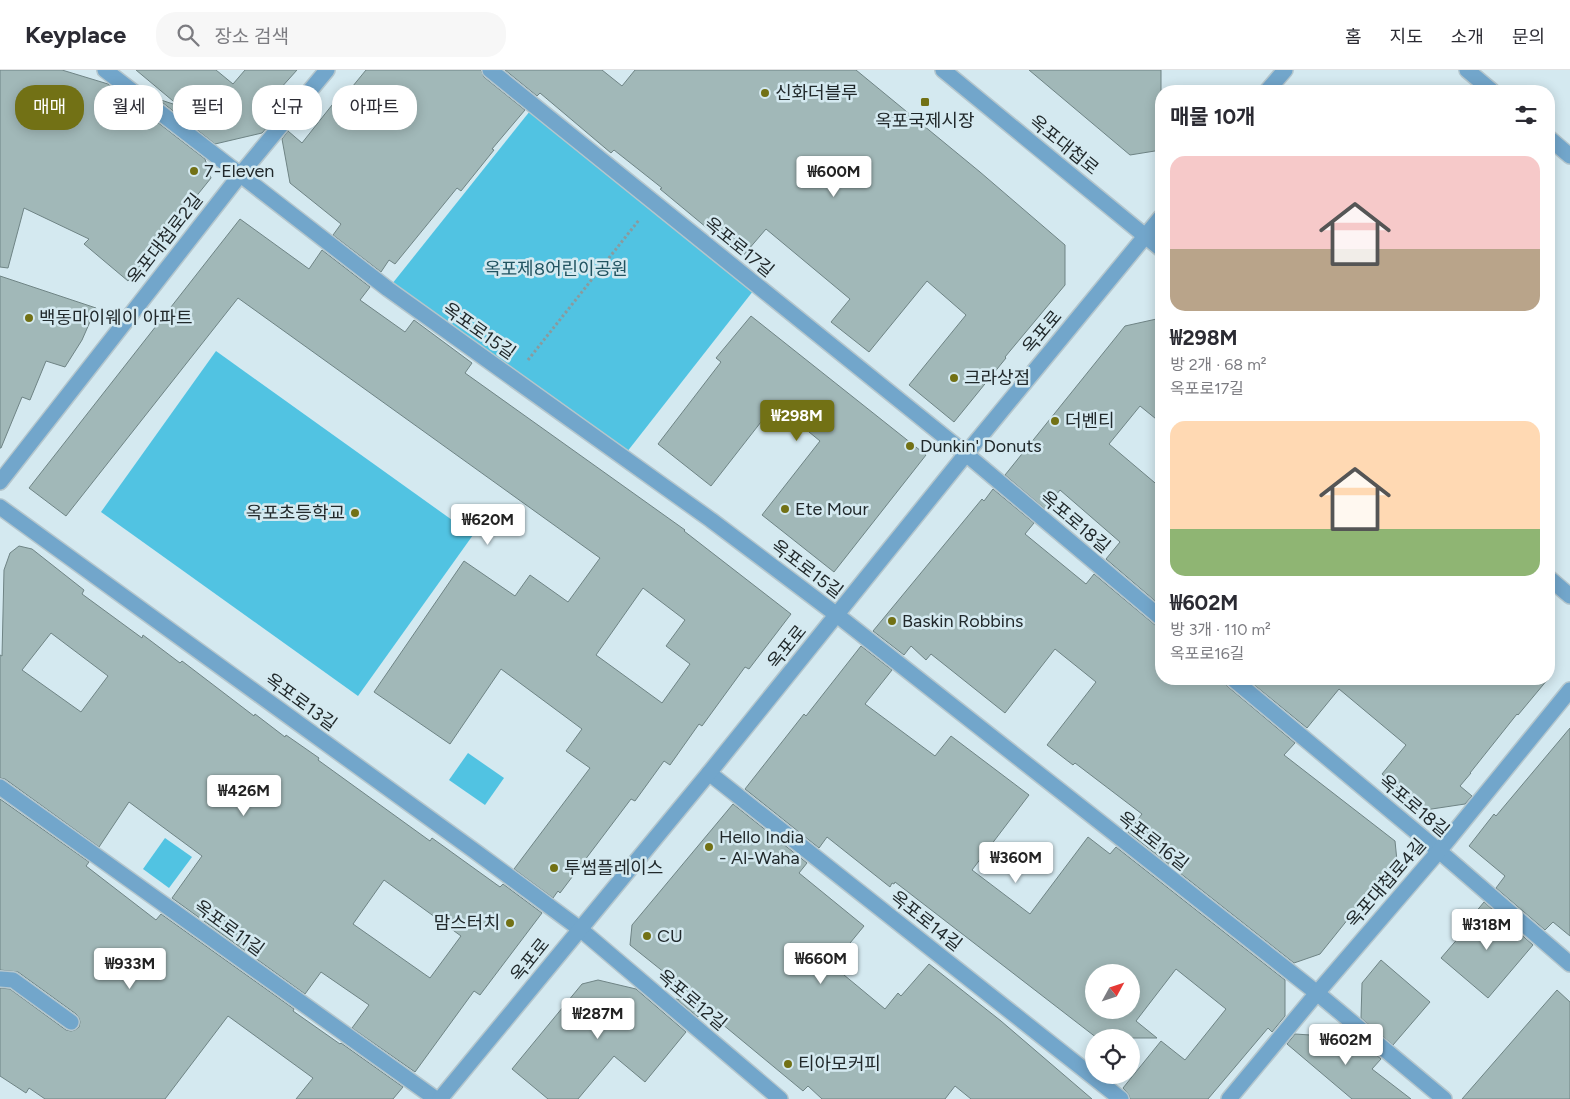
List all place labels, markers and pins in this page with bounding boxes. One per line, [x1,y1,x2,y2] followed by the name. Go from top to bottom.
[775,82,858,104] place label: 신화더블루
[759,87,771,99] marker: 신화더블루
[919,96,931,108] marker: 옥포국제시장
[875,110,975,132] place label: 옥포국제시장
[799,156,869,198] pin: ₩600M
[204,160,274,182] place label: 7-Eleven
[188,165,200,177] marker: 7-Eleven
[39,307,193,329] place label: 백동마이웨이 아파트
[23,312,35,324] marker: 백동마이웨이 아파트
[964,367,1030,389] place label: 크라상점
[948,372,960,384] marker: 크라상점
[762,400,832,442] pin: ₩298M
[1065,410,1115,432] place label: 더벤티
[1049,415,1061,427] marker: 더벤티
[920,435,1042,457] place label: Dunkin' Donuts
[904,440,916,452] marker: Dunkin' Donuts
[795,498,869,520] place label: Ete Mour
[246,502,345,524] place label: 옥포초등학교
[779,503,791,515] marker: Ete Mour
[453,504,523,546] pin: ₩620M
[349,507,361,519] marker: 옥포초등학교
[902,610,1023,632] place label: Baskin Robbins
[886,615,898,627] marker: Baskin Robbins
[209,774,279,817] pin: ₩426M
[719,826,804,869] place label: Hello India - Al-Waha
[703,841,715,853] marker: Hello India - Al-Waha
[981,842,1051,884] pin: ₩360M
[564,857,663,879] place label: 투썸플레이스
[548,862,560,874] marker: 투썸플레이스
[1452,908,1522,951] pin: ₩318M
[434,912,500,934] place label: 맘스터치
[504,917,516,929] marker: 맘스터치
[657,925,683,947] place label: CU
[641,930,653,942] marker: CU
[786,942,856,985] pin: ₩660M
[95,948,165,990] pin: ₩933M
[563,998,633,1040] pin: ₩287M
[1311,1024,1381,1066] pin: ₩602M
[798,1053,881,1075] place label: 티아모커피
[782,1058,794,1070] marker: 티아모커피

